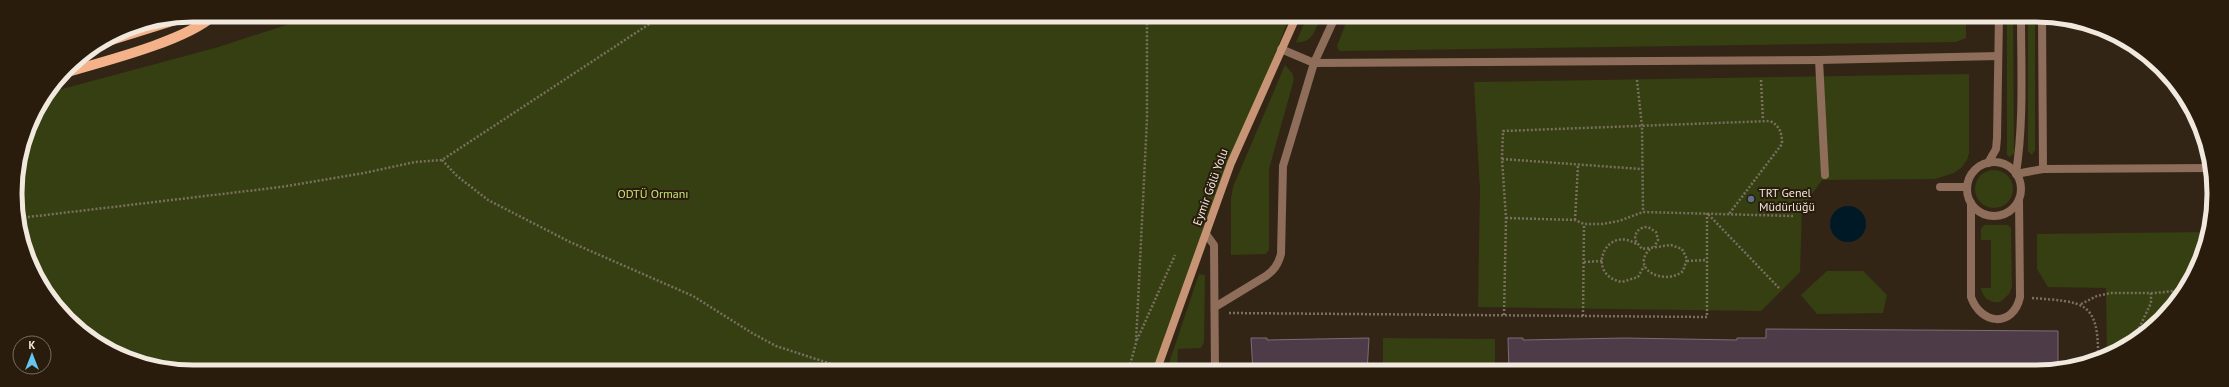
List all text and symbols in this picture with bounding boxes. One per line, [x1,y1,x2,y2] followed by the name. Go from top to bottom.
[1189,146,1231,228] street label: Eymir Gölü Yolu
[1759,185,1815,214] place label: TRT Genel Müdürlüğü
[618,186,688,201] park label: ODTÜ Ormanı
[1746,194,1756,204] marker: TRT Genel Müdürlüğü
[12,335,52,375] north arrow
[29,338,36,352] text: K

